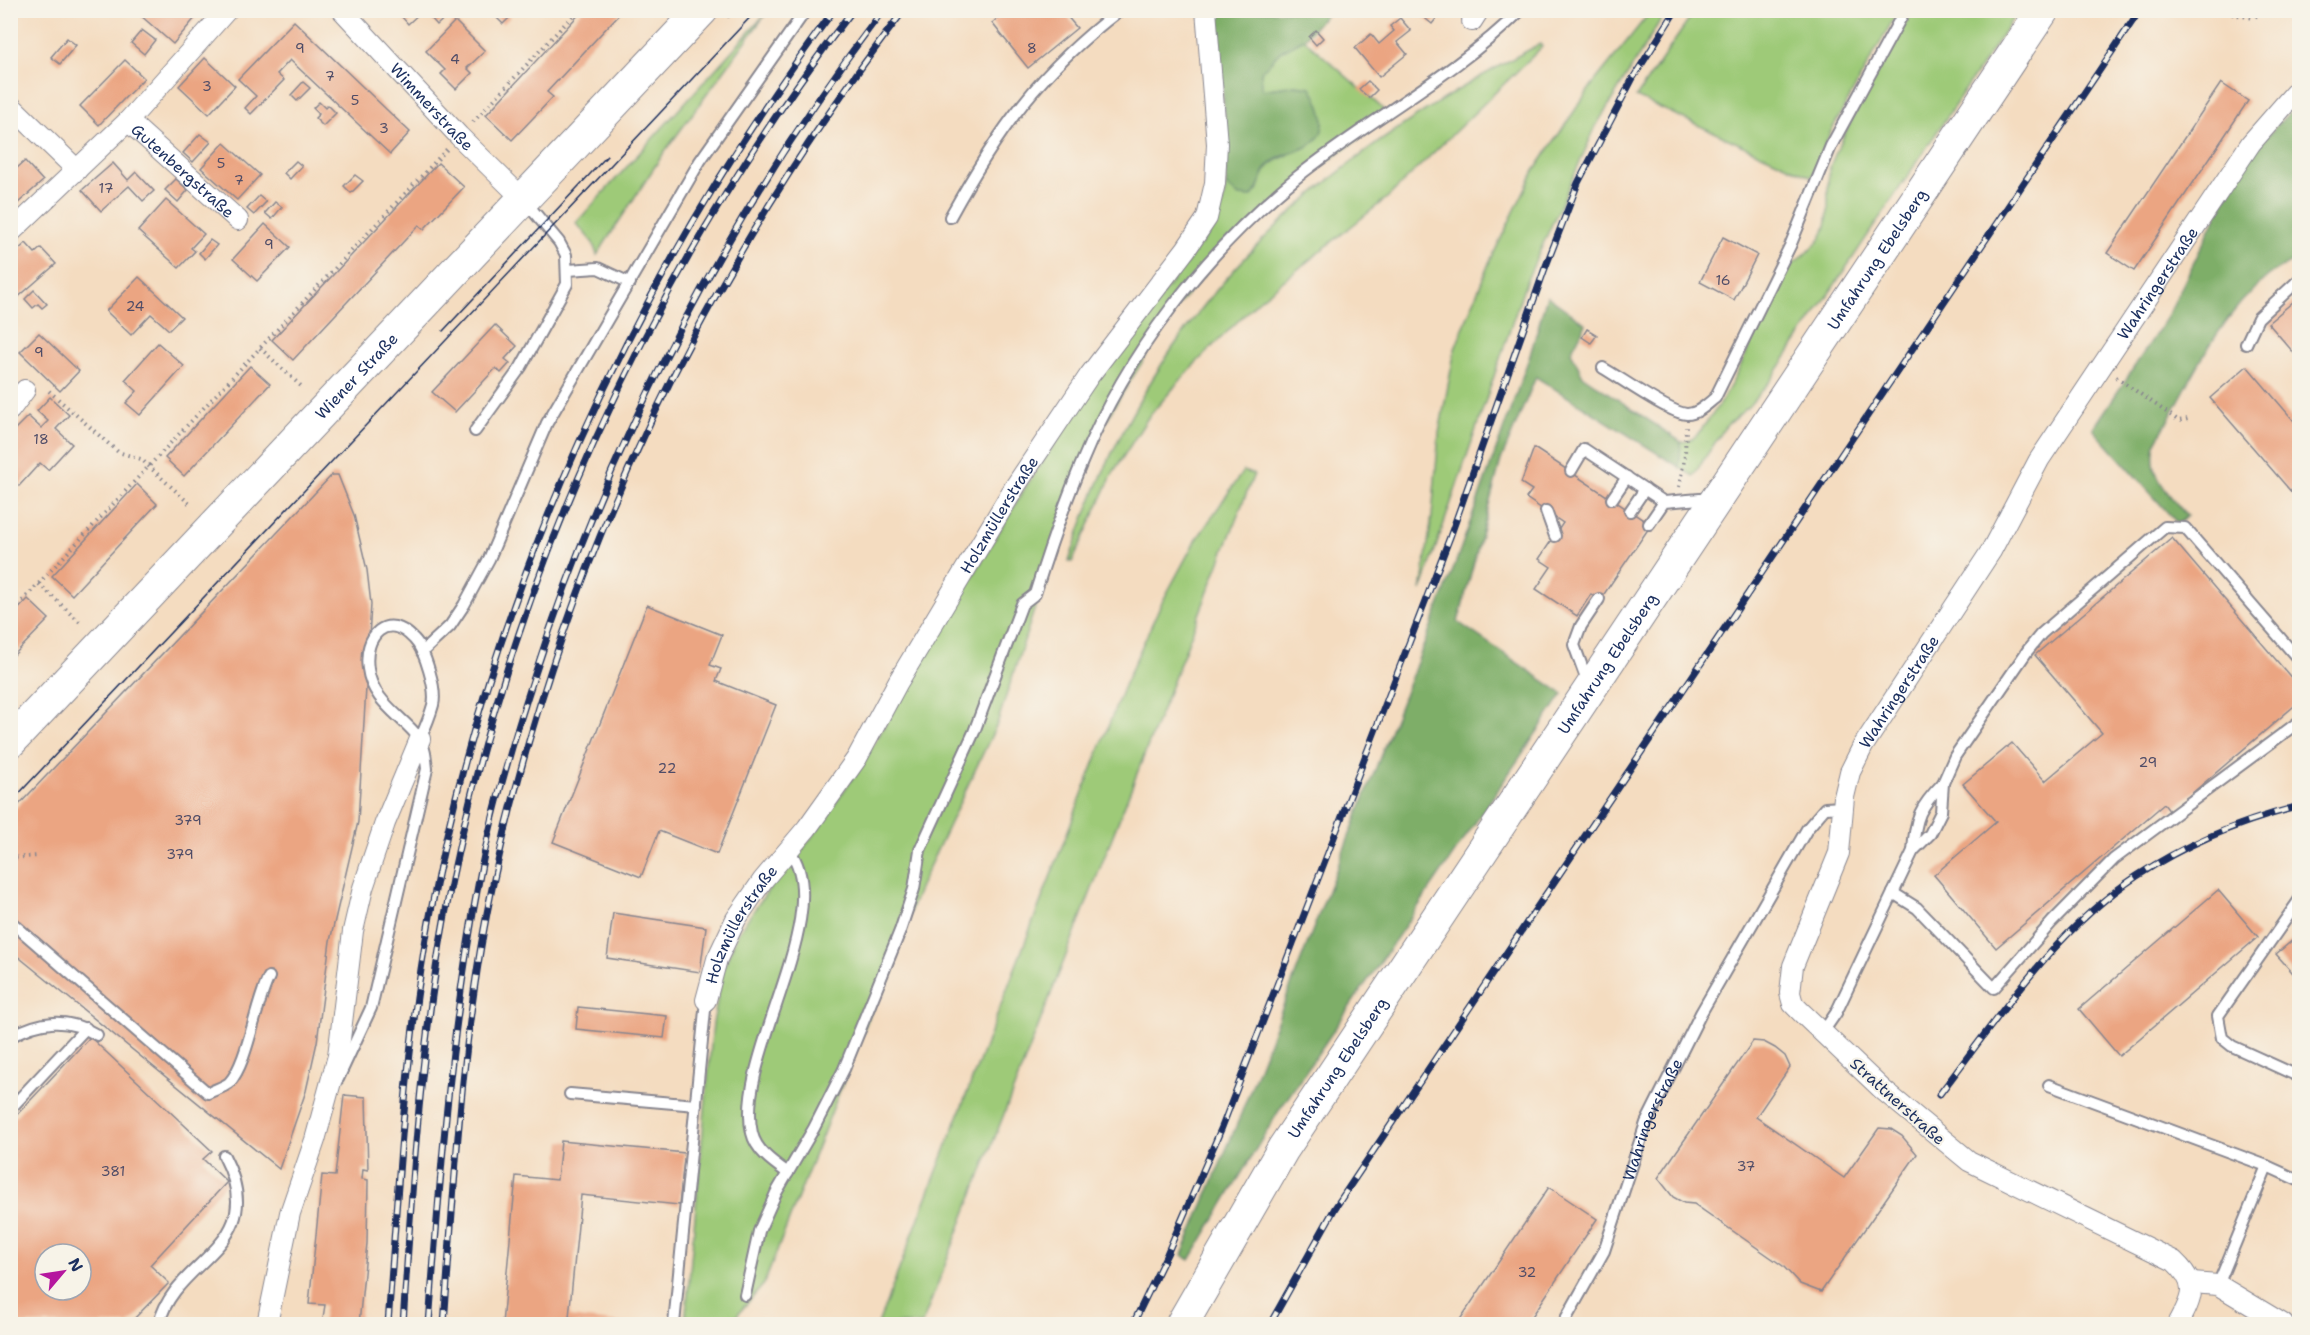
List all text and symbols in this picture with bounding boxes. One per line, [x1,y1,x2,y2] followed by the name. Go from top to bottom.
[295,39,305,57] house number: 9
[1027,39,1037,57] house number: 8
[450,50,460,68] house number: 4
[385,58,478,156] street label: Wimmerstraße
[325,67,335,85] house number: 7
[202,77,212,95] house number: 3
[351,91,359,109] house number: 5
[127,119,239,223] street label: Gutenbergstraße
[379,119,389,137] house number: 3
[217,154,225,172] house number: 5
[234,171,244,189] house number: 7
[99,179,113,197] house number: 17
[1823,184,1932,334] street label: Umfahrung Ebelsberg
[2113,223,2203,344] street label: Wahringerstraße
[264,235,274,253] house number: 9
[1715,271,1731,289] house number: 16
[126,297,145,315] house number: 24
[311,328,403,424] street label: Wiener Straße
[34,343,44,361] house number: 9
[33,430,49,448] house number: 18
[955,452,1043,578] street label: Holzmüllerstraße
[1553,589,1662,738] street label: Umfahrung Ebelsberg
[1854,631,1944,752] street label: Wahringerstraße
[2139,753,2157,771] house number: 29
[658,759,676,777] house number: 22
[174,811,202,829] house number: 379
[166,845,194,863] house number: 379
[701,861,782,986] street label: Holzmüllerstraße
[1283,993,1393,1143] street label: Umfahrung Ebelsberg
[1846,1053,1950,1150] street label: Strattnerstraße
[1618,1055,1688,1183] street label: Wahringerstraße
[1737,1157,1755,1175] house number: 37
[101,1162,125,1180] house number: 381
[33,1242,93,1302] north arrow
[63,1254,88,1276] text: N
[1518,1263,1536,1281] house number: 32

